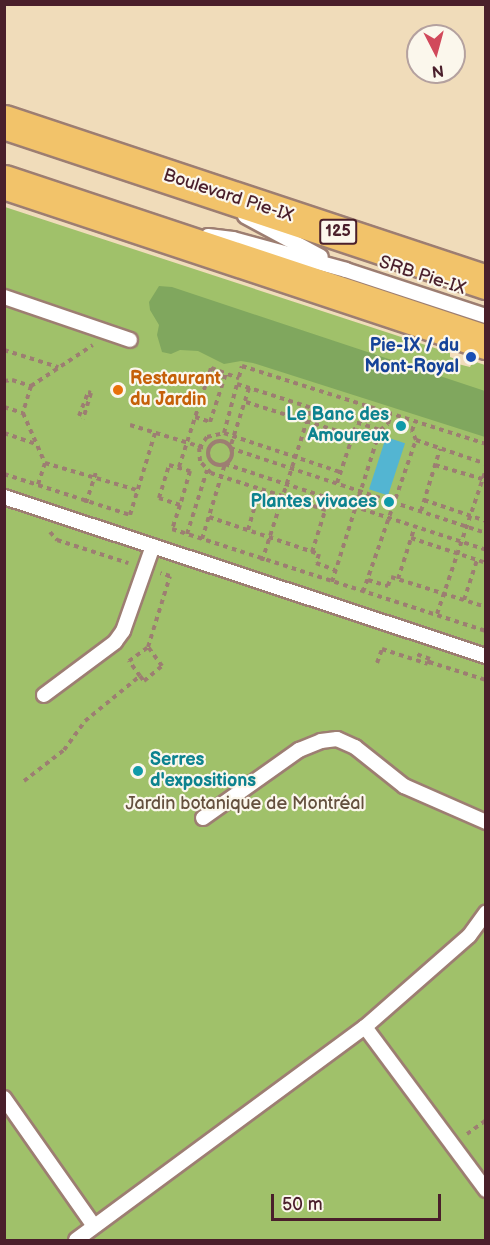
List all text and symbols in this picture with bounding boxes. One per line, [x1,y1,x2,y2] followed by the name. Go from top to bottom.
[406,24,466,84] north arrow
[431,60,445,80] text: N
[160,165,296,227] street label: Boulevard Pie-IX
[318,219,358,245] road number: 125
[376,252,468,300] street label: SRB Pie-IX
[364,336,459,378] place label: Pie-IX / du Mont-Royal
[464,350,478,364] marker: Pie-IX / du Mont-Royal
[130,369,221,412] place label: Restaurant du Jardin
[111,383,125,397] marker: Restaurant du Jardin
[286,405,389,448] place label: Le Banc des Amoureux
[394,419,408,433] marker: Le Banc des Amoureux
[250,491,377,513] place label: Plantes vivaces
[382,495,396,509] marker: Plantes vivaces
[150,750,256,792] place label: Serres d'expositions
[131,764,145,778] marker: Serres d'expositions
[125,793,365,815] park label: Jardin botanique de Montréal
[274,1182,444,1220] scale bar
[282,1194,323,1215] text: 50 m

